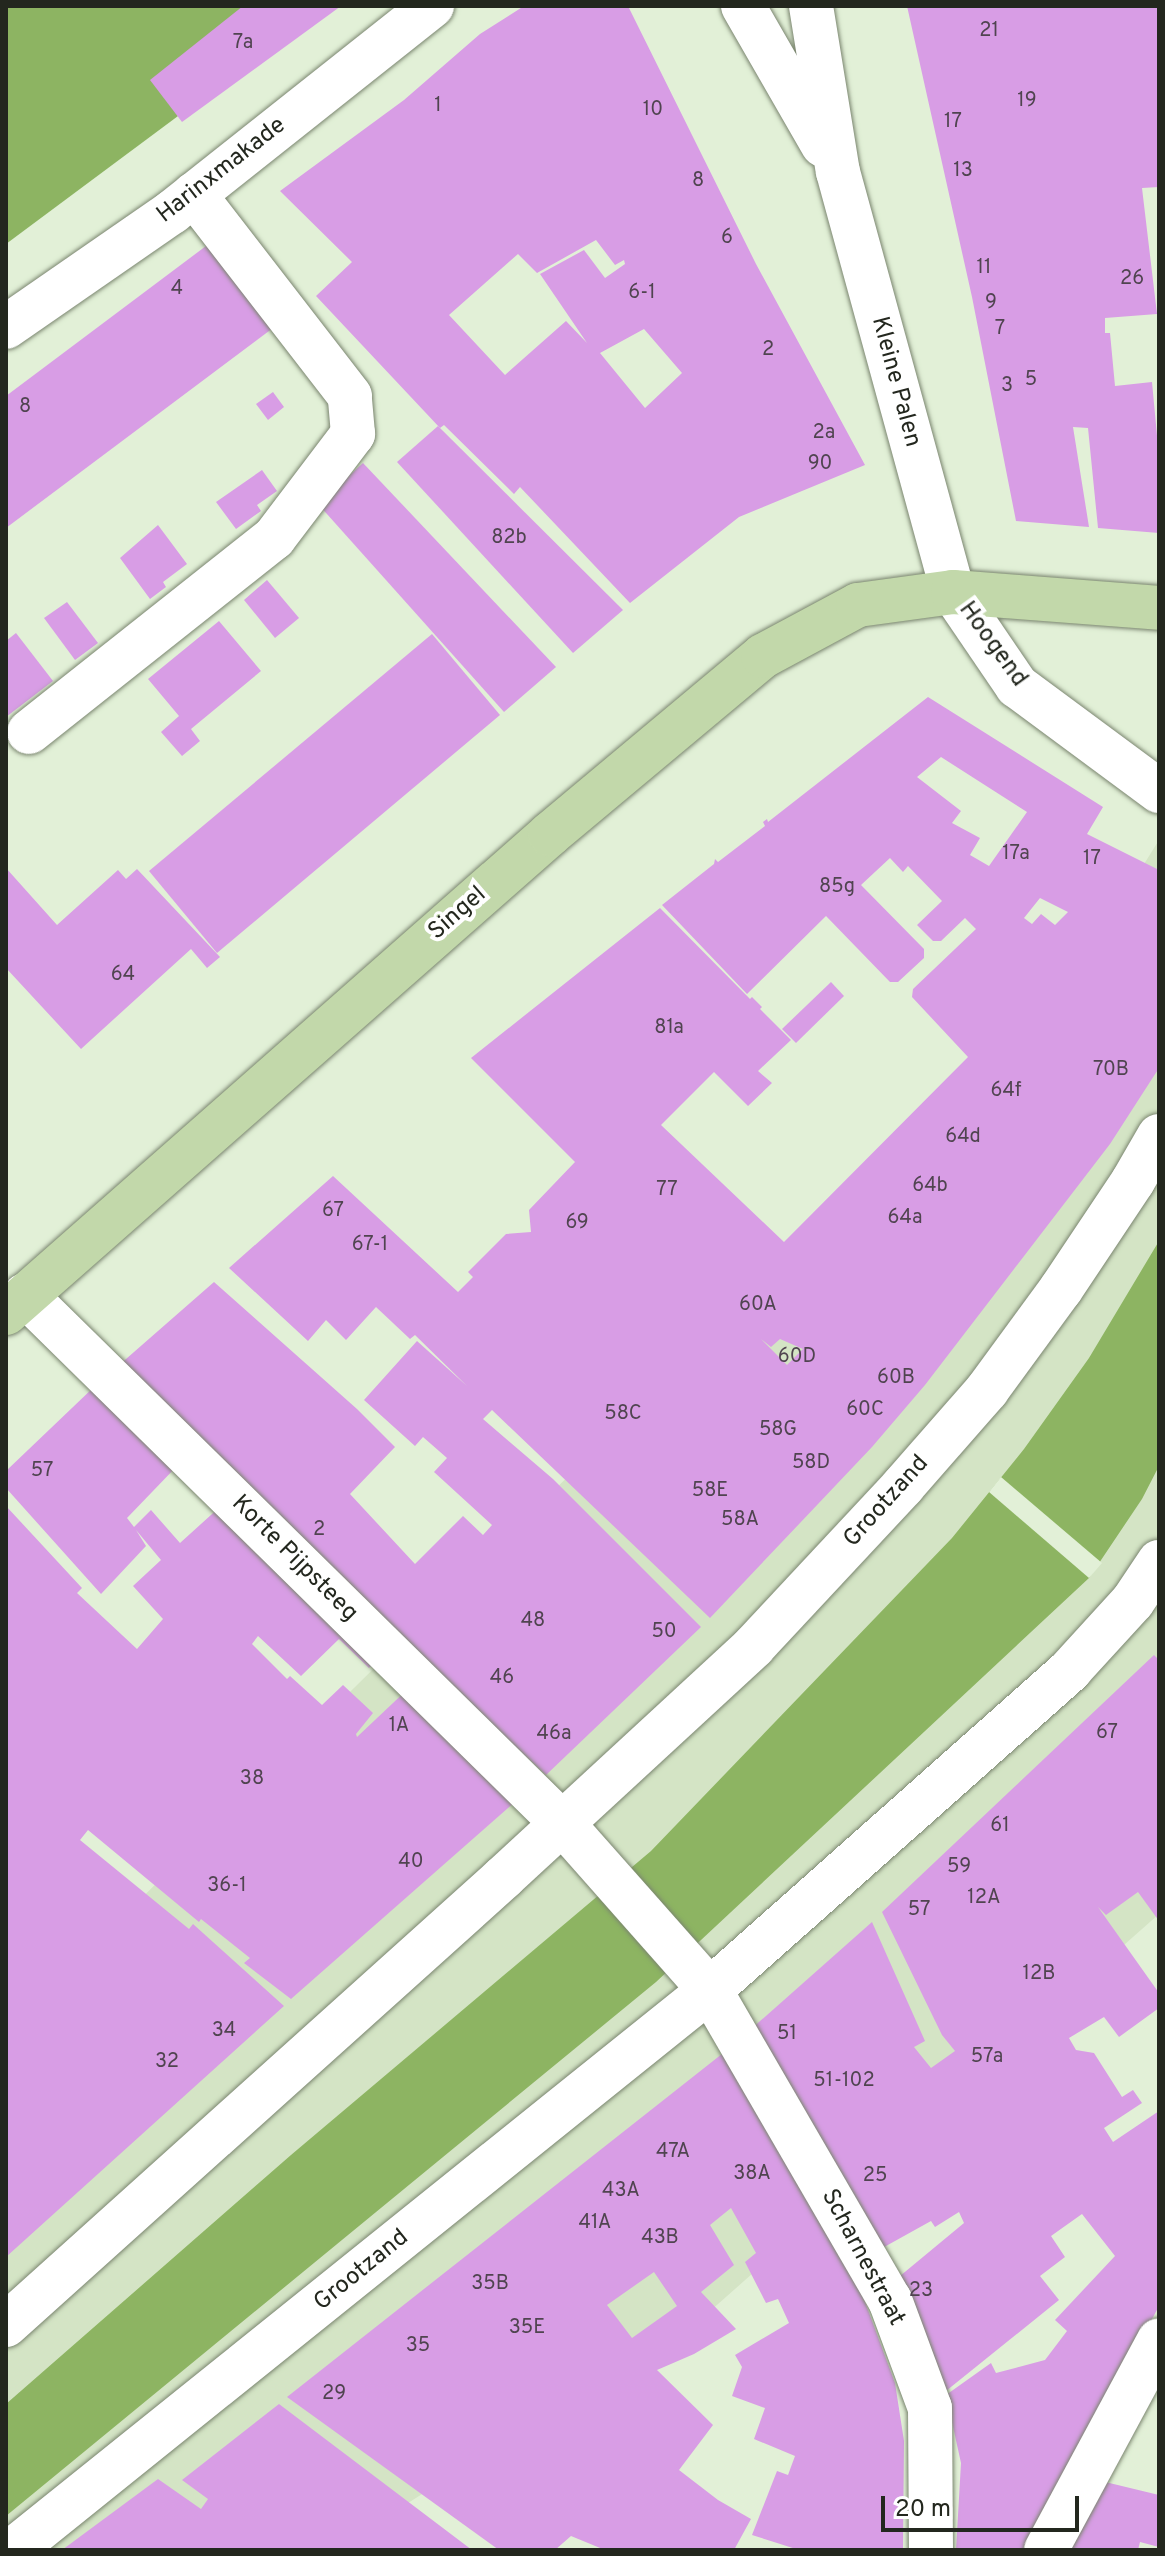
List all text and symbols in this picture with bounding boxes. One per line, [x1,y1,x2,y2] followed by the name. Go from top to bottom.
[979,19,999,43] house number: 21
[233,31,253,55] house number: 7a
[1017,89,1037,113] house number: 19
[434,94,442,118] house number: 1
[643,98,663,122] house number: 10
[944,110,962,134] house number: 17
[152,112,292,230] street label: Harinxmakade
[953,159,973,183] house number: 13
[692,169,704,193] house number: 8
[721,226,733,250] house number: 6
[977,256,991,280] house number: 11
[1120,267,1144,291] house number: 26
[171,277,183,301] house number: 4
[628,281,656,305] house number: 6-1
[985,291,997,315] house number: 9
[864,314,926,450] street label: Kleine Palen
[995,317,1005,341] house number: 7
[762,338,774,362] house number: 2
[1025,368,1037,392] house number: 5
[1001,374,1013,398] house number: 3
[19,395,31,419] house number: 8
[813,421,835,445] house number: 2a
[808,452,832,476] house number: 90
[491,526,527,550] house number: 82b
[951,597,1033,693] street label: Hoogend
[1002,842,1030,866] house number: 17a
[1083,847,1101,871] house number: 17
[819,875,855,899] house number: 85g
[423,881,493,947] street label: Singel
[111,963,135,987] house number: 64
[654,1016,684,1040] house number: 81a
[1093,1058,1129,1082] house number: 70B
[990,1079,1022,1103] house number: 64f
[945,1125,981,1149] house number: 64d
[912,1174,948,1198] house number: 64b
[656,1178,678,1202] house number: 77
[322,1199,344,1223] house number: 67
[888,1206,922,1230] house number: 64a
[565,1211,589,1235] house number: 69
[352,1233,388,1257] house number: 67-1
[739,1293,777,1317] house number: 60A
[778,1345,816,1369] house number: 60D
[877,1366,915,1390] house number: 60B
[846,1398,884,1422] house number: 60C
[604,1402,642,1426] house number: 58C
[759,1418,797,1442] house number: 58G
[838,1450,936,1554] street label: Grootzand
[792,1451,830,1475] house number: 58D
[31,1459,53,1483] house number: 57
[692,1479,728,1503] house number: 58E
[225,1490,363,1628] street label: Korte Pijpsteeg
[721,1508,759,1532] house number: 58A
[313,1518,325,1542] house number: 2
[521,1609,545,1633] house number: 48
[651,1620,677,1644] house number: 50
[490,1666,514,1690] house number: 46
[389,1714,409,1738] house number: 1A
[1096,1721,1118,1745] house number: 67
[537,1722,571,1746] house number: 46a
[240,1767,264,1791] house number: 38
[990,1814,1010,1838] house number: 61
[398,1850,424,1874] house number: 40
[947,1855,971,1879] house number: 59
[207,1874,247,1898] house number: 36-1
[967,1886,1001,1910] house number: 12A
[908,1898,930,1922] house number: 57
[1023,1962,1055,1986] house number: 12B
[212,2019,236,2043] house number: 34
[777,2022,797,2046] house number: 51
[971,2045,1003,2069] house number: 57a
[155,2050,179,2074] house number: 32
[813,2069,875,2093] house number: 51-102
[656,2140,690,2164] house number: 47A
[733,2162,771,2186] house number: 38A
[863,2164,887,2188] house number: 25
[602,2179,640,2203] house number: 43A
[814,2185,910,2331] street label: Scharnestraat
[579,2211,611,2235] house number: 41A
[309,2224,415,2318] street label: Grootzand
[641,2226,679,2250] house number: 43B
[471,2272,509,2296] house number: 35B
[909,2279,933,2303] house number: 23
[509,2316,545,2340] house number: 35E
[406,2334,430,2358] house number: 35
[322,2382,346,2406] house number: 29
[885,2480,1083,2530] scale bar
[895,2495,951,2525] text: 20 m

